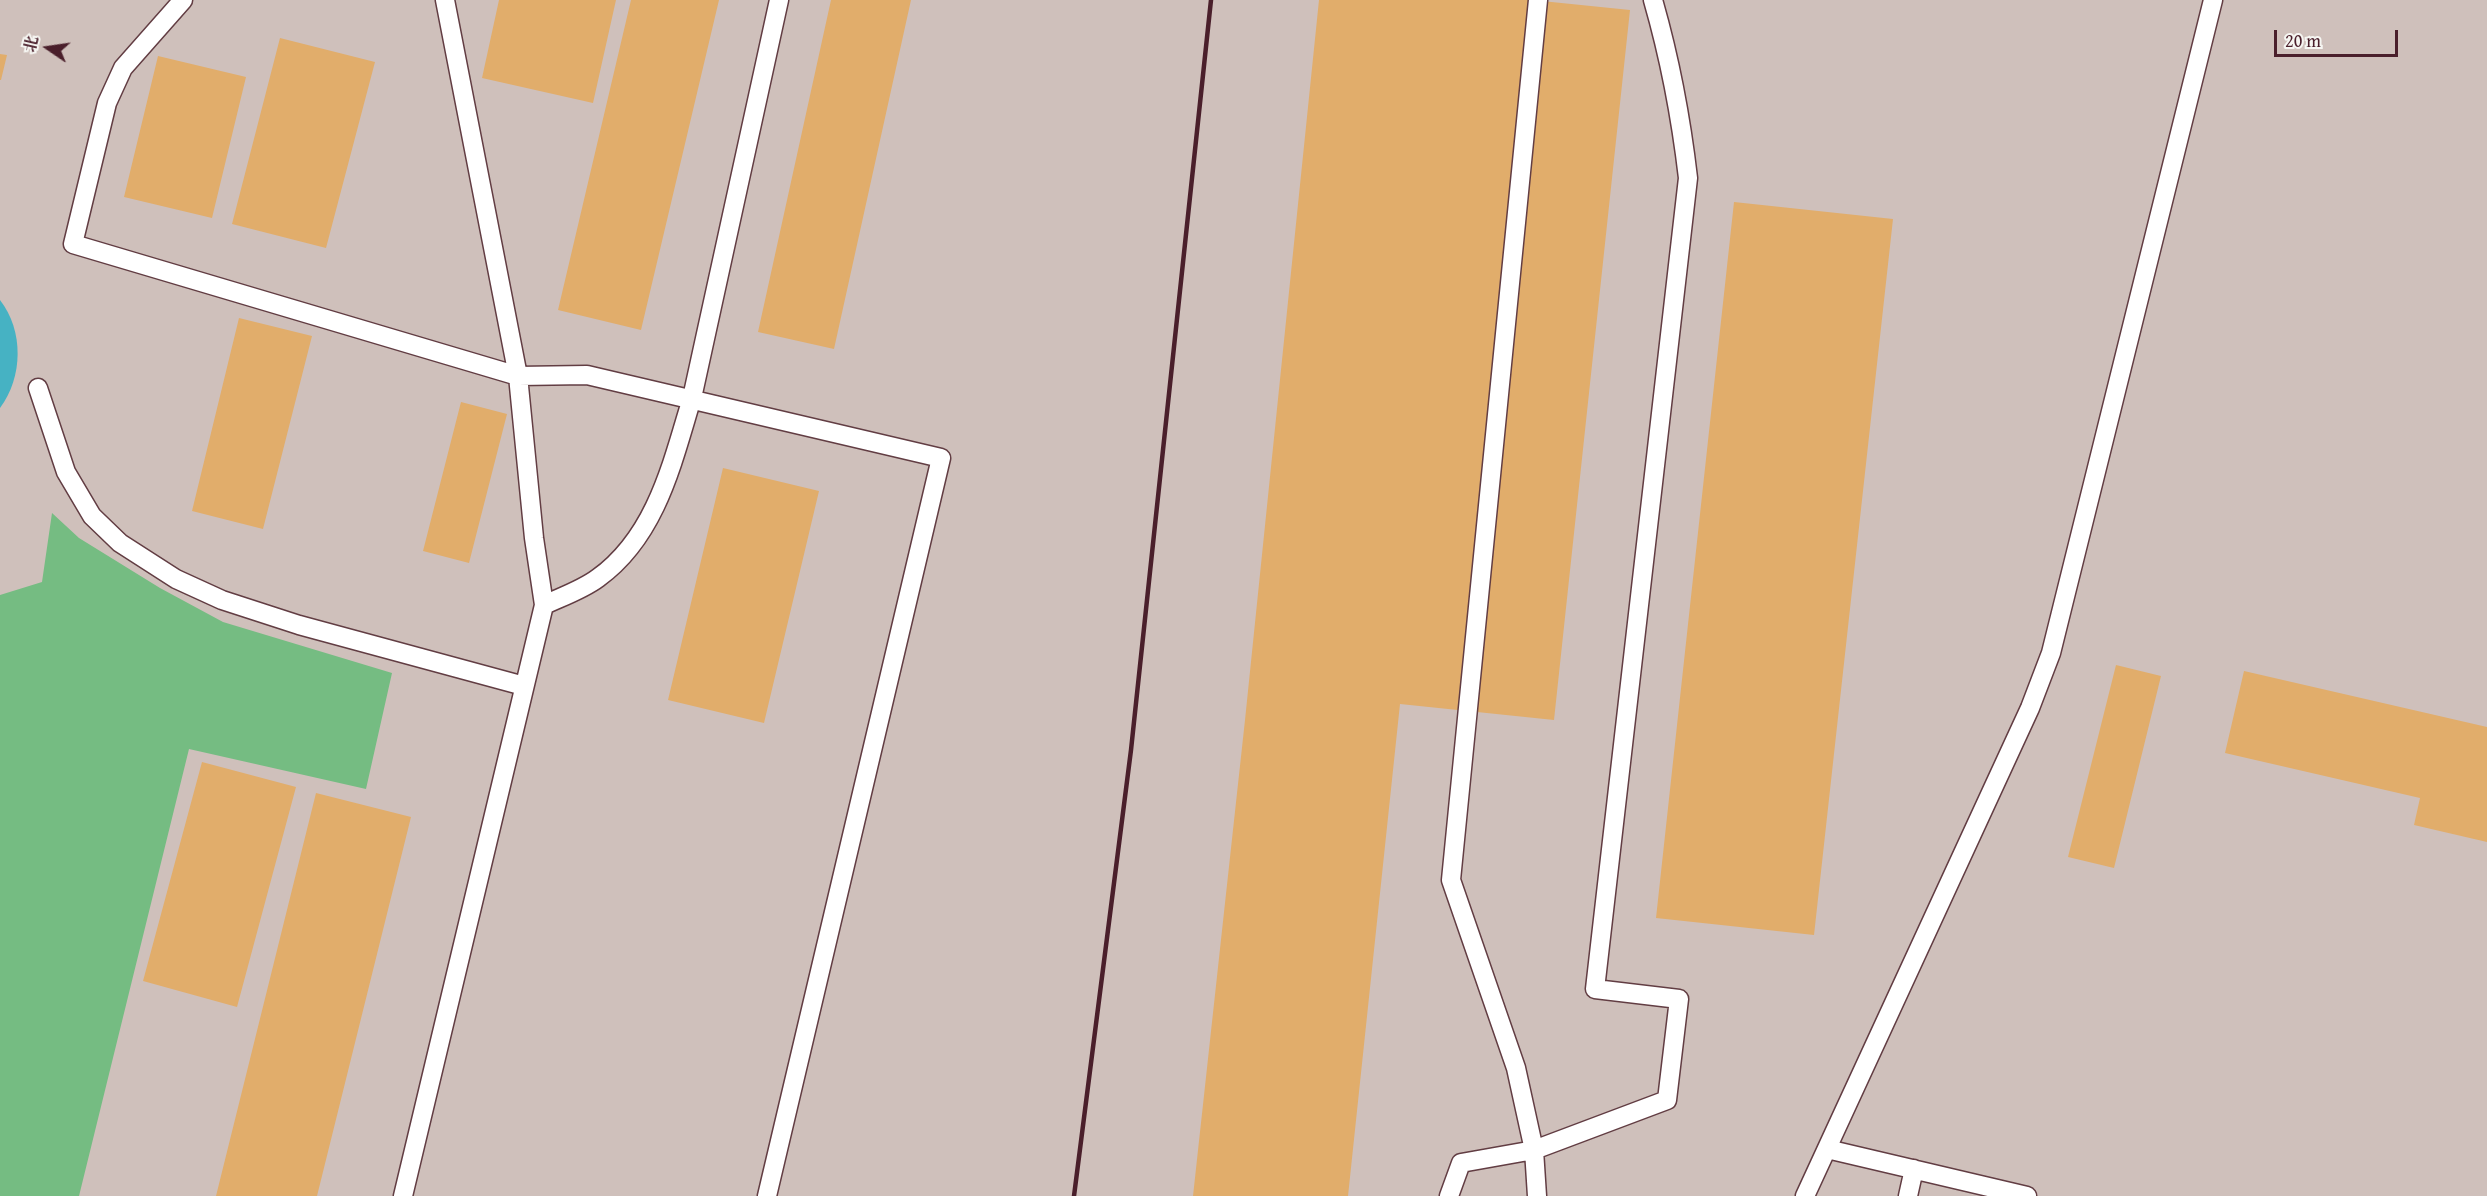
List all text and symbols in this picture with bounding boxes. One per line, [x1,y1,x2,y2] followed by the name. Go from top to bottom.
[18,18,78,78] north arrow
[2277,18,2402,56] scale bar
[2285,27,2321,54] text: 20 m
[17,33,44,54] text: 北

